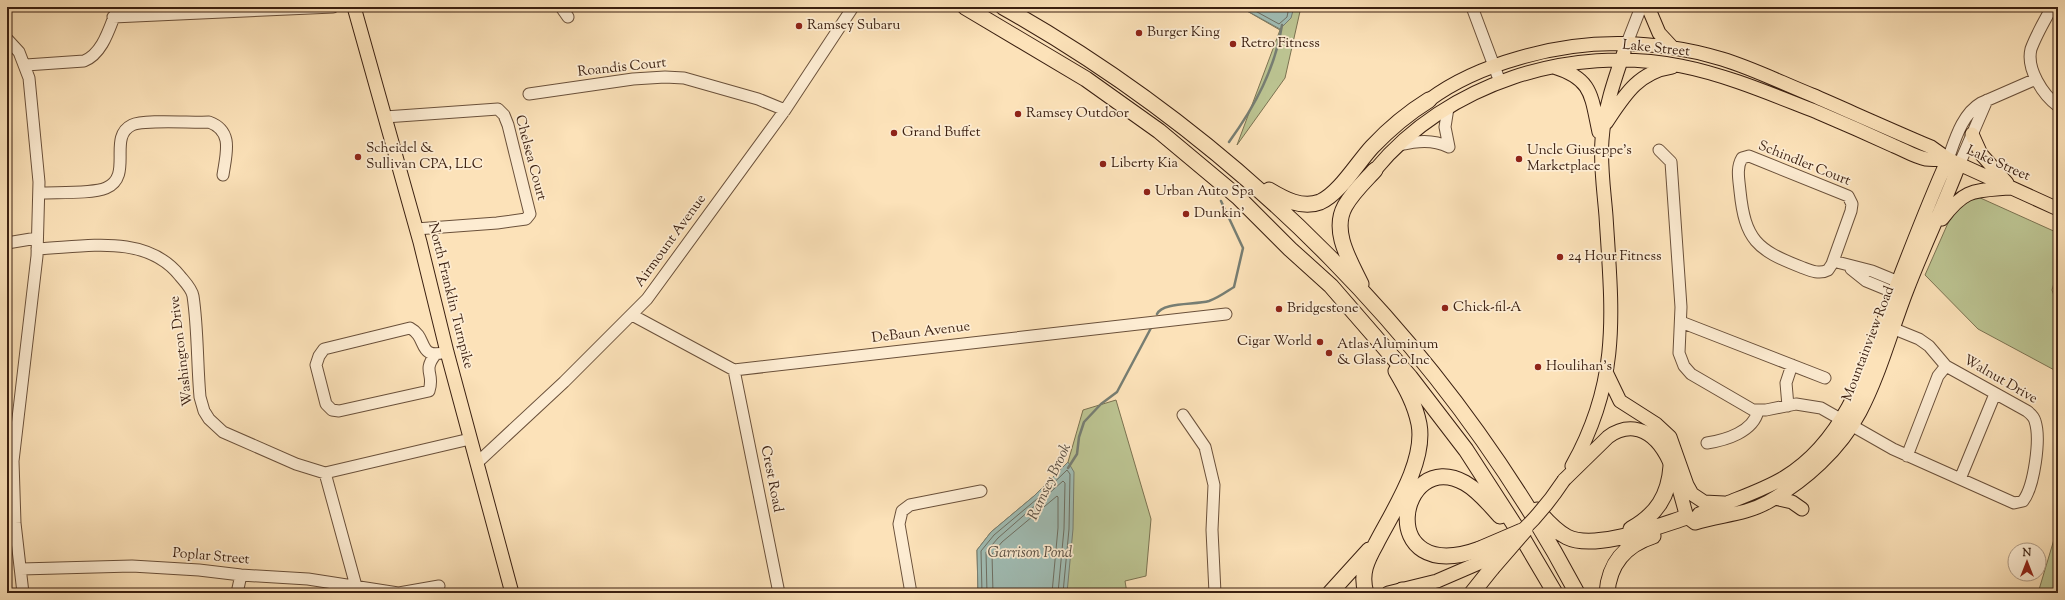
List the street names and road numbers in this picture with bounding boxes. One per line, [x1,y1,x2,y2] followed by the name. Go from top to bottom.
[1621,36,1691,63] street label: Lake Street
[577,53,667,83] street label: Roandis Court
[509,113,551,203] street label: Chelsea Court
[1755,136,1853,192] street label: Schindler Court
[1963,141,2033,187] street label: Lake Street
[630,190,712,292] street label: Airmount Avenue
[422,221,478,371] street label: North Franklin Turnpike
[1838,283,1900,405] street label: Mountainview Road
[165,295,199,407] street label: Washington Drive
[871,317,971,349] street label: DeBaun Avenue
[1959,351,2041,409] street label: Walnut Drive
[755,444,787,514] street label: Crest Road
[172,544,250,570] street label: Poplar Street

